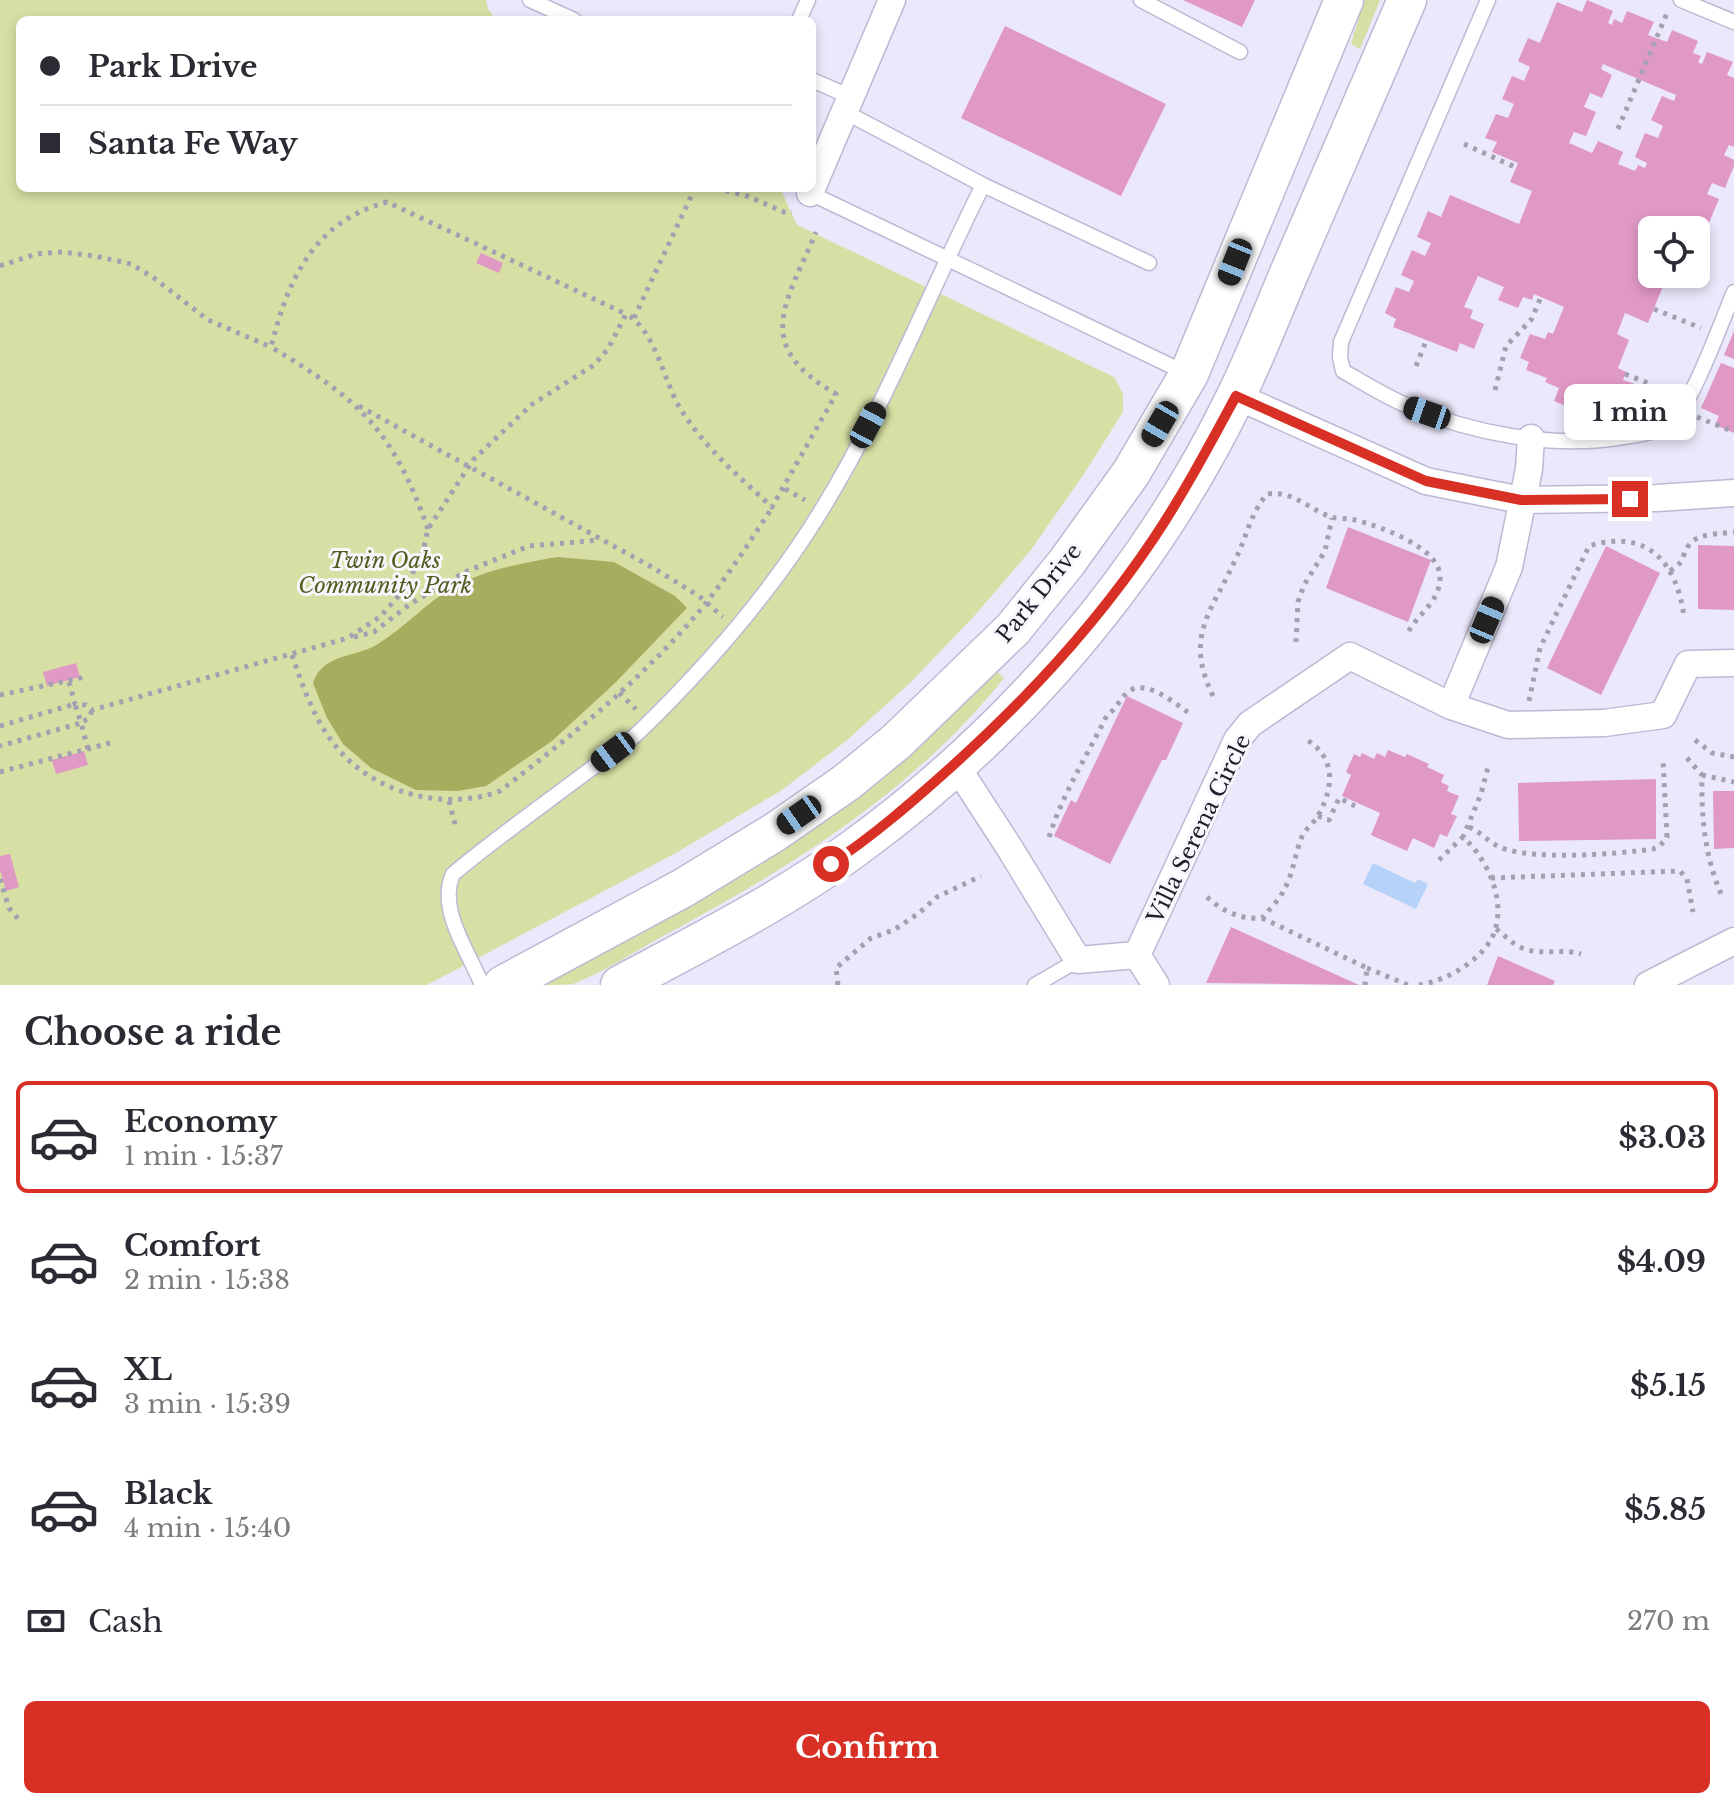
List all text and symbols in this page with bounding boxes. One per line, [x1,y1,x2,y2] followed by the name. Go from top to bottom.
[88,48,258,85] text: Park Drive
[88,125,298,162] text: Santa Fe Way
[1638,216,1710,288] map controls
[1638,216,1710,288] button: locate
[1215,235,1255,289] car
[1564,383,1696,439] callout: 1 min
[1400,394,1454,432] car
[1592,396,1668,428] text: 1 min
[1138,397,1182,451] car
[846,398,890,452] car
[1612,481,1648,517] route end
[991,538,1087,648] street label: Park Drive
[298,547,472,599] park label: Twin Oaks Community Park
[1467,593,1507,647] car
[587,728,639,776] car
[1141,730,1257,929] street label: Villa Serena Circle
[772,791,826,839] car
[813,846,849,882] route start
[24,1010,281,1055] text: Choose a ride
[28,1101,100,1173] icon: car
[124,1103,277,1140] text: Economy
[1619,1119,1706,1156] text: $3.03
[124,1140,283,1172] text: 1 min · 15:37
[28,1225,100,1297] icon: car
[124,1227,261,1264] text: Comfort
[1617,1243,1706,1280] text: $4.09
[124,1264,290,1296] text: 2 min · 15:38
[28,1349,100,1421] icon: car
[124,1351,172,1388] text: XL
[1630,1367,1706,1404] text: $5.15
[124,1388,291,1420] text: 3 min · 15:39
[28,1473,100,1545] icon: car
[124,1475,212,1512] text: Black
[1624,1491,1706,1528] text: $5.85
[124,1512,291,1544] text: 4 min · 15:40
[24,1599,68,1643] icon: cash
[88,1603,163,1640] text: Cash
[1627,1605,1710,1637] text: 270 m
[24,1701,1710,1793] button: Confirm

